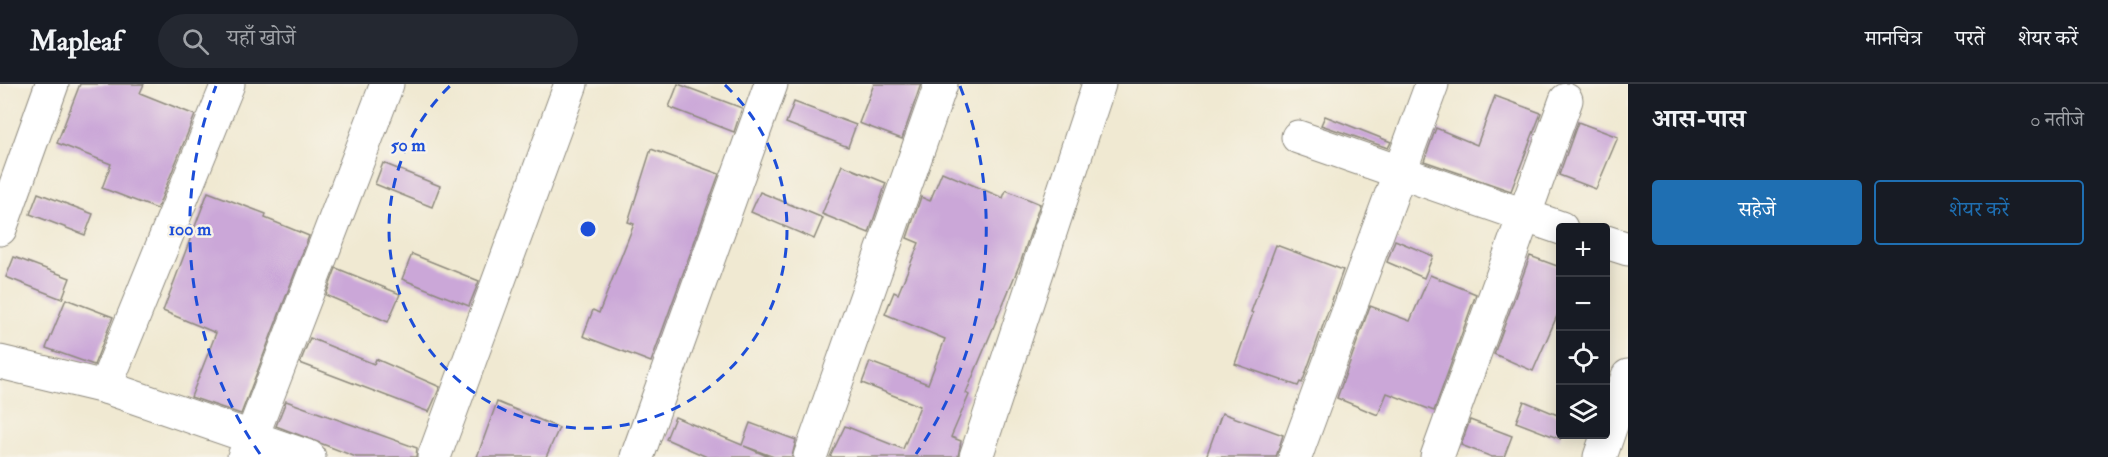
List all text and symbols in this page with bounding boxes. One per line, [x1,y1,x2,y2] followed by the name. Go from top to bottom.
[158,14,578,68] search box
[30,24,122,59] text: Mapleaf
[227,24,296,52] text: यहाँ खोजें
[179,25,212,58] icon: search
[1865,25,1922,52] text: मानचित्र
[1955,25,1985,52] text: परतें
[2018,25,2078,52] text: शेयर करें
[1652,103,1746,135] text: आस-पास
[2030,107,2084,132] text: 0 नतीजे
[391,134,426,157] text: 50 m
[1652,180,1862,245] button: सहेजें
[1874,180,2084,245] button: शेयर करें
[169,218,212,241] text: 100 m
[578,219,598,239] centre of rings
[1556,223,1610,439] map controls
[1556,223,1610,277] button: +
[1556,277,1610,331] button: −
[1556,331,1610,385] button: locate
[1556,385,1610,439] button: layers

